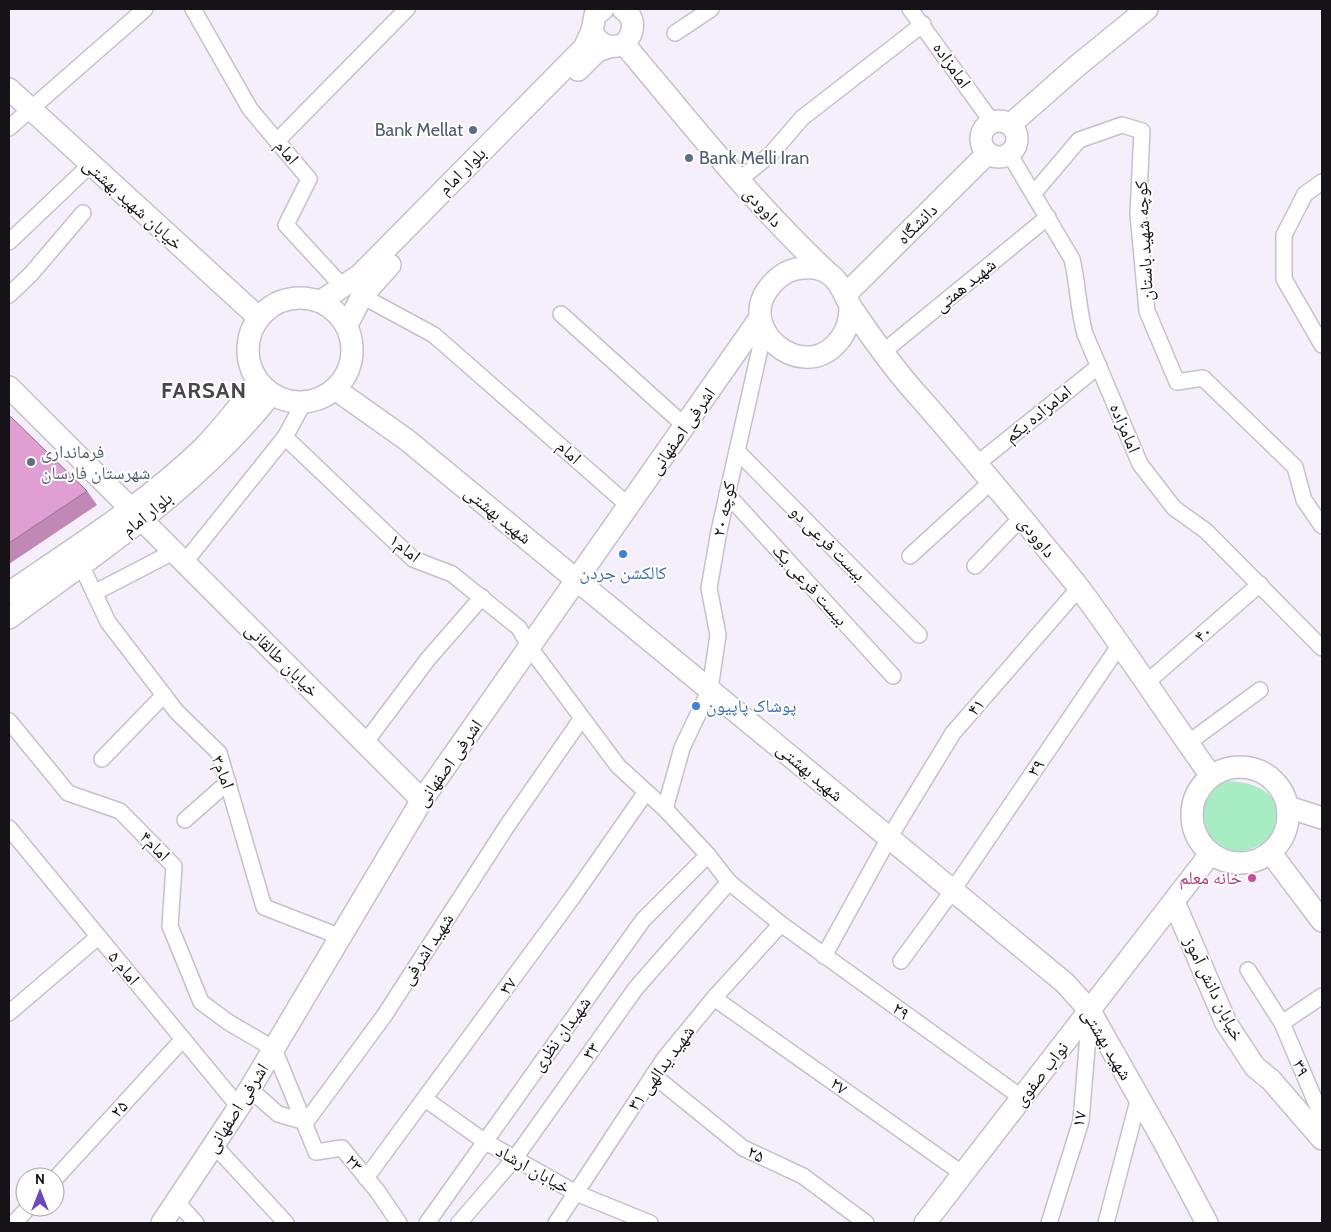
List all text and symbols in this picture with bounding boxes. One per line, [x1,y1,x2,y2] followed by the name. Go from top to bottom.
[928,38,976,92] street label: امامزاده
[375,119,463,141] place label: Bank Mellat
[467,124,479,136] marker: Bank Mellat
[269,135,304,170] street label: امام
[433,142,491,200] street label: بلوار امام
[699,147,809,169] place label: Bank Melli Iran
[683,152,695,164] marker: Bank Melli Iran
[78,153,188,255] street label: خیابان شهید بهشتی
[1130,180,1158,302] street label: کوچه شهید باستان
[739,182,787,232] street label: داوودی
[892,199,942,249] street label: دانشگاه
[930,253,1000,317] street label: شهید همتی
[161,377,247,404] district label: FARSAN
[1000,380,1076,448] street label: امامزاده یکم
[644,383,720,479] street label: اشرفی اصفهانی
[1105,400,1145,456] street label: امامزاده
[551,435,586,470] street label: امام
[41,441,150,484] place label: فرمانداری شهرستان فارسان
[25,456,37,468] marker: فرمانداری شهرستان فارسان
[707,479,741,539] street label: کوچه ۲۰
[460,481,536,549] street label: شهید بهشتی
[117,487,177,542] street label: بلوار امام
[785,500,871,586] street label: بیست فرعی دو
[1014,512,1060,562] street label: داوودی
[384,529,425,568] street label: امام۱
[767,540,853,631] street label: بیست فرعی یک
[617,548,629,560] marker: کالکشن جردن
[579,562,667,584] place label: کالکشن جردن
[240,618,324,702] street label: خیابان طالقانی
[1190,620,1216,648] street label: ۴۰
[962,694,990,720] street label: ۴۱
[706,695,796,717] place label: پوشاک پاپیون
[690,700,702,712] marker: پوشاک پاپیون
[411,715,487,811] street label: اشرفی اصفهانی
[772,738,848,806] street label: شهید بهشتی
[206,752,239,792] street label: امام۳
[1022,755,1050,781] street label: ۳۹
[135,826,175,866] street label: امام۴
[1179,867,1242,890] place label: خانه معلم
[1246,872,1258,884] marker: خانه معلم
[396,909,458,989] street label: شهید اشرفی
[1179,932,1249,1045] street label: خیابان دانش آموز
[103,946,145,990] street label: امام ۵
[494,973,522,999] street label: ۳۷
[526,992,596,1076] street label: شهیدان نظری
[888,997,914,1025] street label: ۲۹
[1077,1004,1137,1084] street label: شهید بهشتی
[623,1021,699,1115] street label: ۳۱ شهید یدالهی
[1009,1037,1073,1111] street label: نواب صفوی
[577,1038,605,1064] street label: ۳۳
[1288,1056,1314,1080] street label: ۳۹
[201,1059,273,1157] street label: اشرفی اصفهانی
[826,1072,852,1100] street label: ۲۷
[105,1096,133,1122] street label: ۲۵
[1067,1109,1091,1129] street label: ۱۷
[492,1140,574,1198] street label: خیابان ارشاد
[744,1141,768,1167] street label: ۲۵
[340,1150,368,1176] street label: ۲۳
[15,1167,65,1217] north arrow
[35,1170,45,1188] text: N

